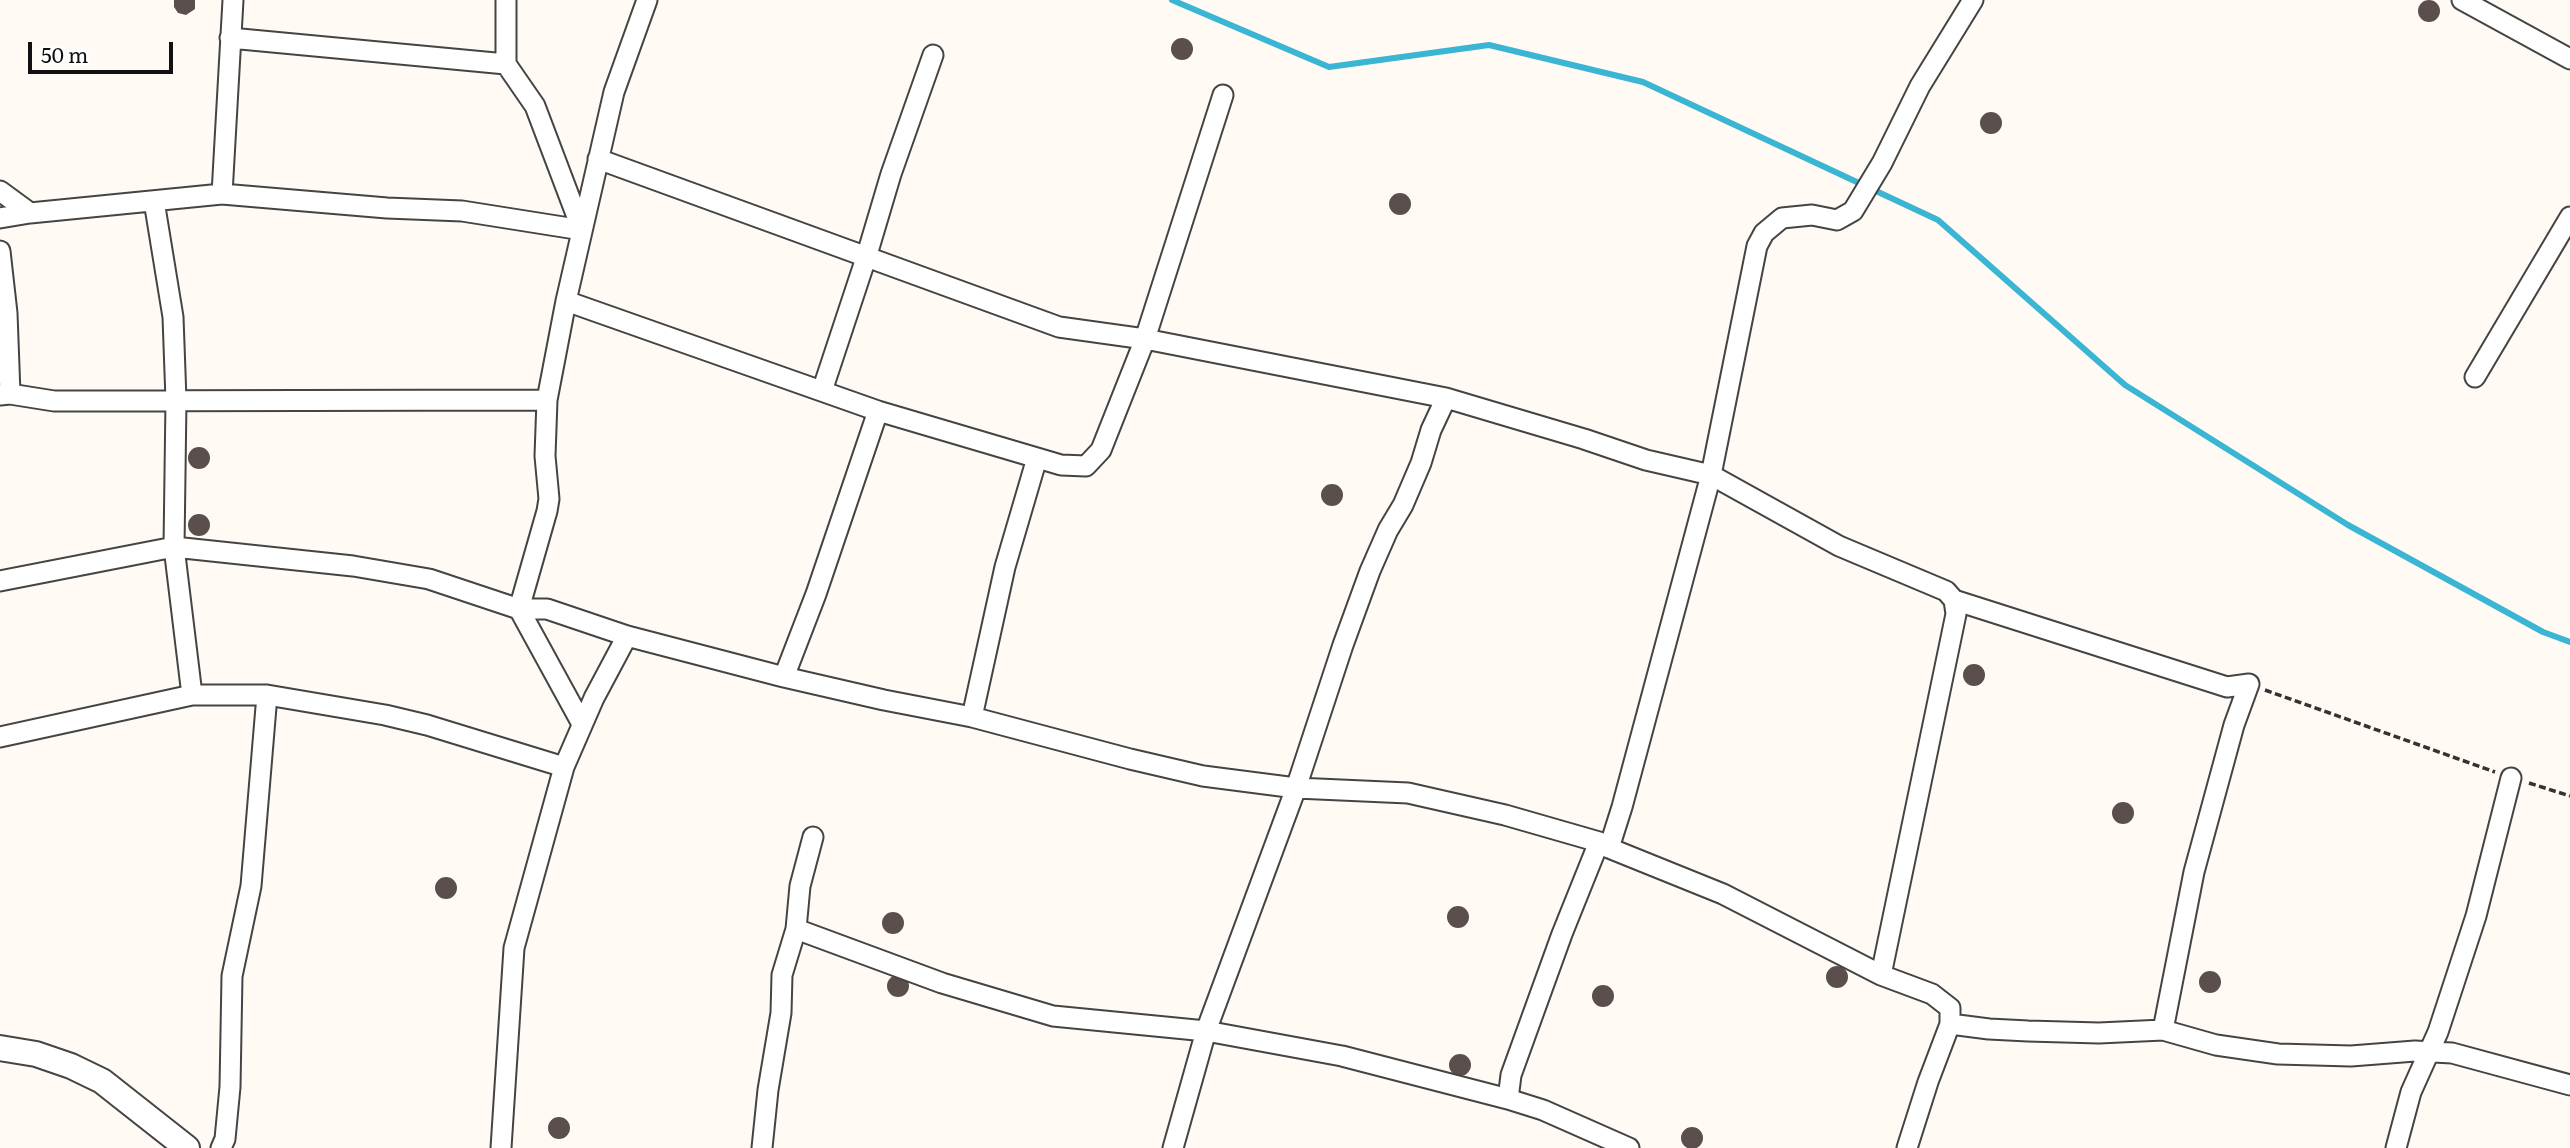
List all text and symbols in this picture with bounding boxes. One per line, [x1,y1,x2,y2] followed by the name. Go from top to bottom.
[32,28,177,72] scale bar
[41,38,88,69] text: 50 m

